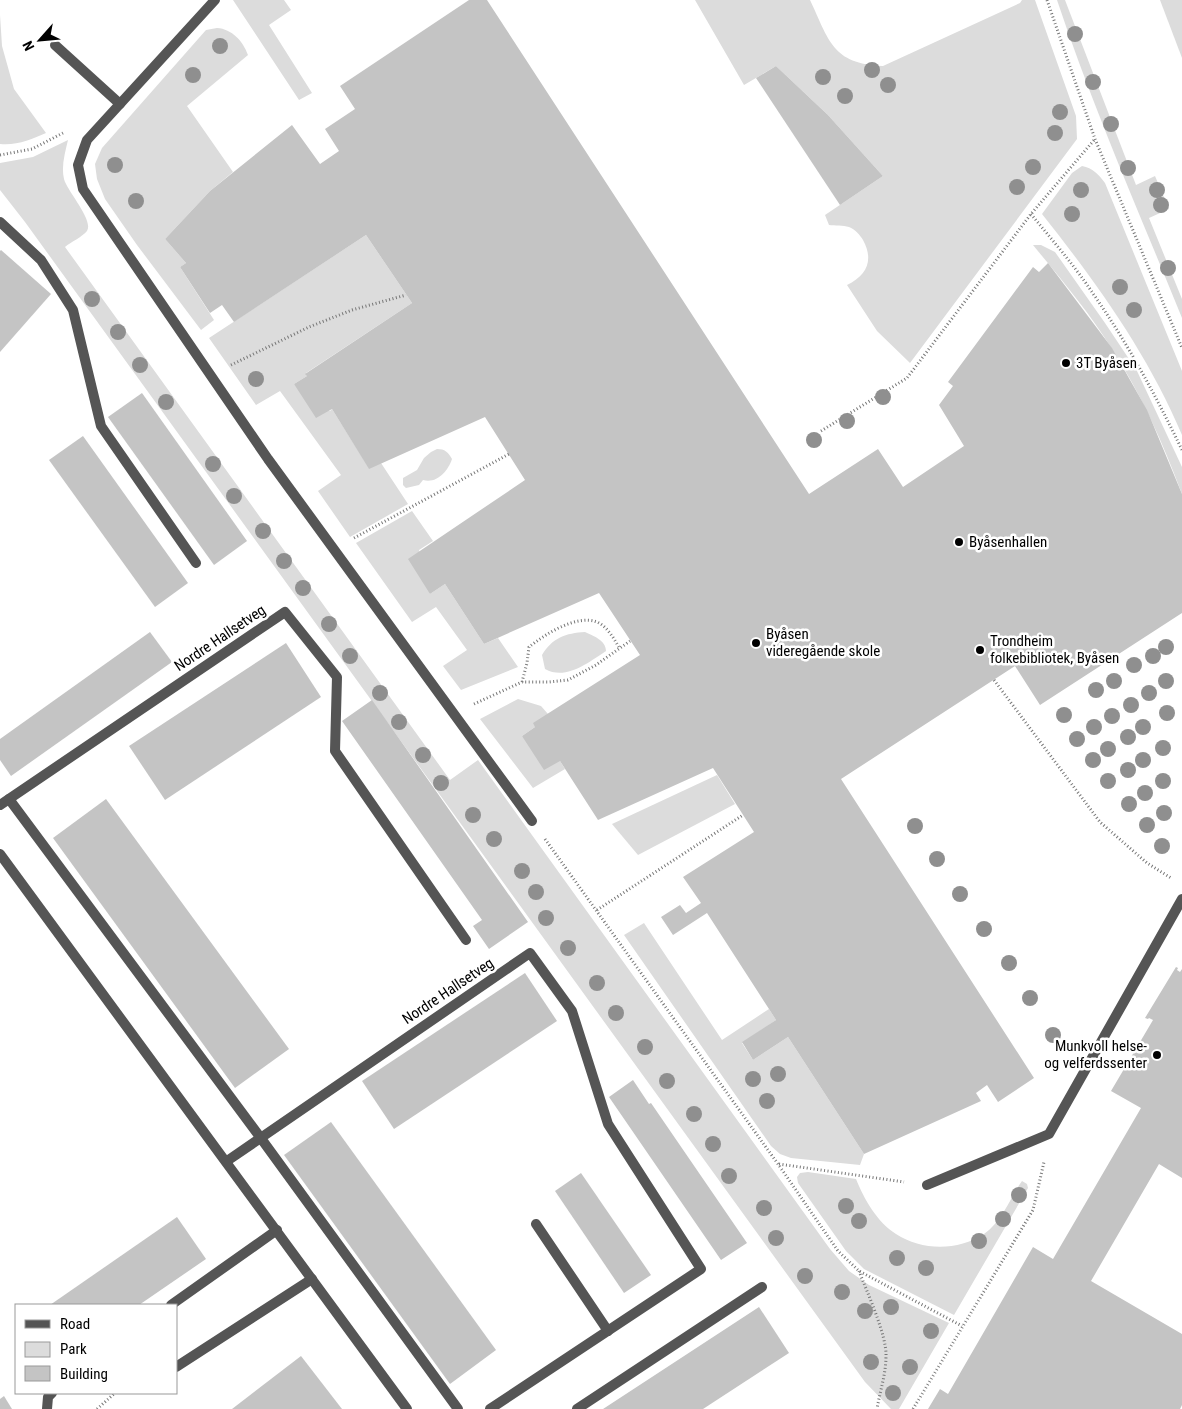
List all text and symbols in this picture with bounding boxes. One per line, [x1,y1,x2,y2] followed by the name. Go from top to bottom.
[15,15,65,65] north arrow
[19,38,37,53] text: N
[1076,354,1137,372] place label: 3T Byåsen
[1060,357,1072,369] marker: 3T Byåsen
[969,533,1047,551] place label: Byåsenhallen
[953,536,965,548] marker: Byåsenhallen
[171,601,269,675] street label: Nordre Hallsetveg
[766,625,880,660] place label: Byåsen videregående skole
[990,632,1119,667] place label: Trondheim folkebibliotek, Byåsen
[750,637,762,649] marker: Byåsen videregående skole
[974,644,986,656] marker: Trondheim folkebibliotek, Byåsen
[399,954,497,1028] street label: Nordre Hallsetveg
[1044,1037,1147,1072] place label: Munkvoll helse- og velferdssenter
[1151,1049,1163,1061] marker: Munkvoll helse- og velferdssenter
[15,1304,178,1394] legend
[60,1315,90,1333] text: Road
[60,1340,87,1358] text: Park
[60,1365,108,1383] text: Building

